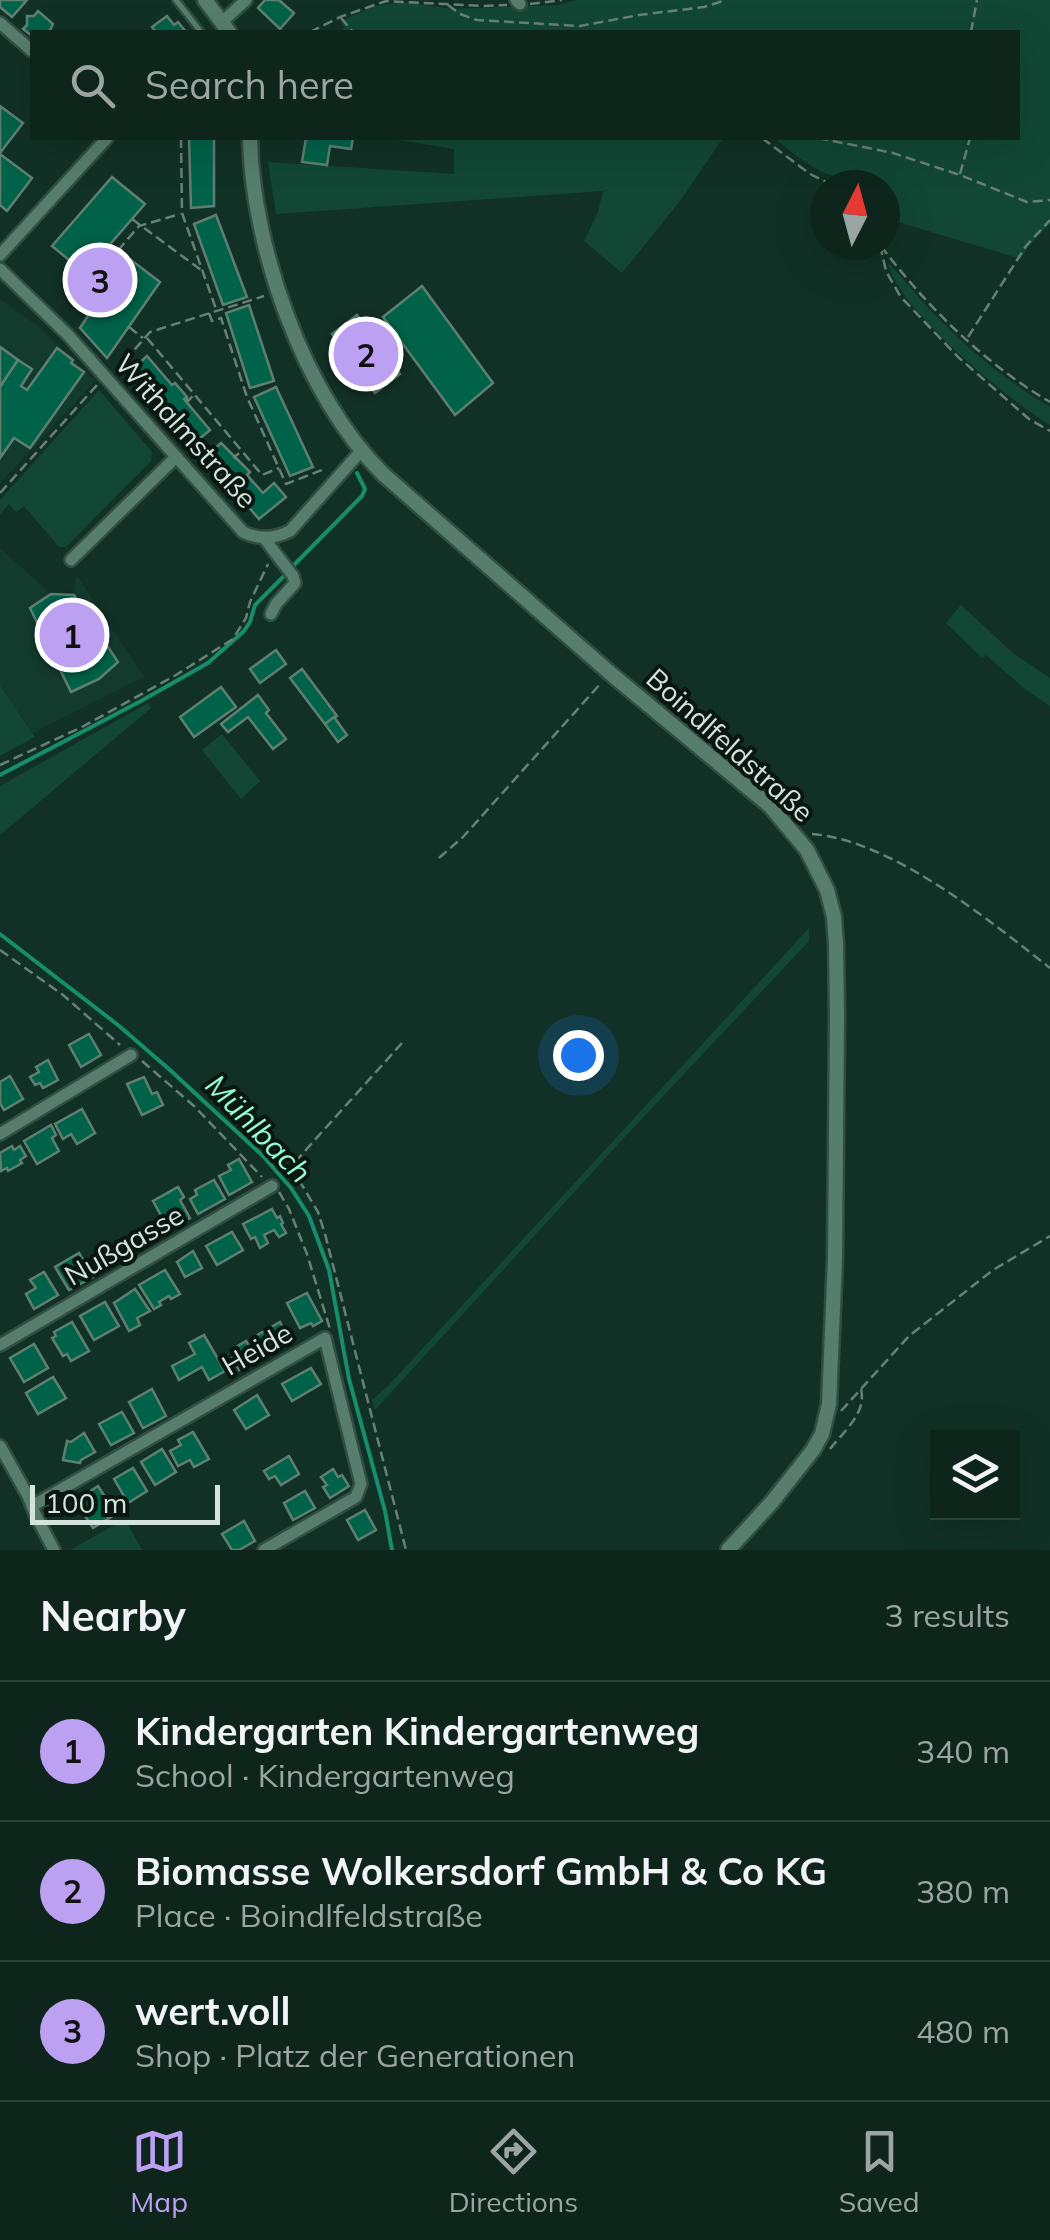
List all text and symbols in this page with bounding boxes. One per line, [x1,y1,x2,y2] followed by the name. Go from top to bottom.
[30,30,1020,140] search box
[65,58,120,113] icon: search
[145,61,354,109] text: Search here
[810,170,900,260] north arrow
[68,242,132,318] pin: 3
[334,316,398,392] pin: 2
[108,346,265,515] street label: Withalmstraße
[40,598,104,672] pin: 1
[640,660,821,829] street label: Boindlfeldstraße
[553,1030,604,1081] your location
[198,1066,320,1190] water label: Mühlbach
[58,1197,189,1293] street label: Nußgasse
[215,1315,298,1383] street label: Heide
[930,1430,1020,1520] map controls
[930,1430,1020,1520] button: layers
[30,1480,220,1524] scale bar
[45,1485,127,1520] text: 100 m
[40,1589,186,1642] text: Nearby
[885,1595,1010,1635] text: 3 results
[135,1707,699,1755] text: Kindergarten Kindergartenweg
[63,1731,82,1771] text: 1
[916,1731,1010,1771] text: 340 m
[135,1755,515,1795] text: School · Kindergartenweg
[135,1847,827,1895] text: Biomasse Wolkersdorf GmbH & Co KG
[63,1871,82,1911] text: 2
[916,1871,1010,1911] text: 380 m
[135,1895,483,1935] text: Place · Boindlfeldstraße
[135,1987,290,2035] text: wert.voll
[63,2011,82,2051] text: 3
[916,2011,1010,2051] text: 480 m
[135,2035,575,2075] text: Shop · Platz der Generationen
[130,2124,188,2219] tab: Map
[449,2124,578,2219] tab: Directions
[839,2124,920,2219] tab: Saved

